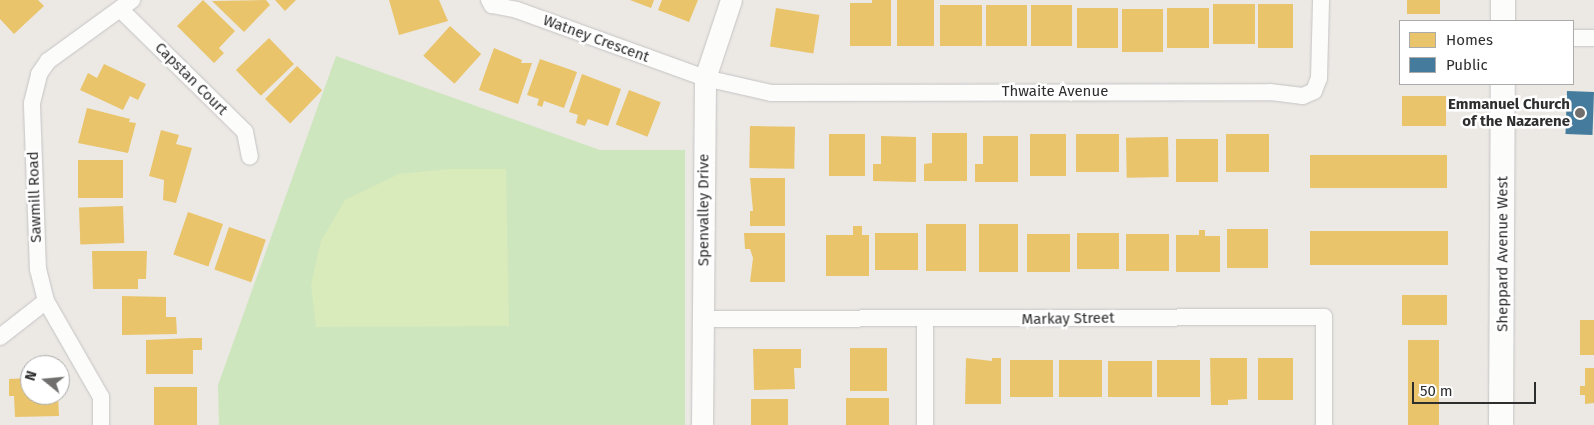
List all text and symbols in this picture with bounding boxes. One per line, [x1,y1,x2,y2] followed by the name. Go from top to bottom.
[540,11,652,67] street label: Watney Crescent
[1399,20,1574,85] legend
[1446,31,1493,49] text: Homes
[151,39,231,119] street label: Capstan Court
[1446,56,1488,74] text: Public
[1002,83,1108,101] street label: Thwaite Avenue
[1448,95,1570,130] place label: Emmanuel Church of the Nazarene
[1574,107,1586,119] marker: Emmanuel Church of the Nazarene
[24,151,46,243] street label: Sawmill Road
[695,154,713,266] street label: Spenvalley Drive
[1494,176,1512,332] street label: Sheppard Avenue West
[1021,309,1115,329] street label: Markay Street
[20,355,70,405] north arrow
[22,369,41,383] text: N
[1414,372,1538,404] scale bar
[1420,382,1453,400] text: 50 m

